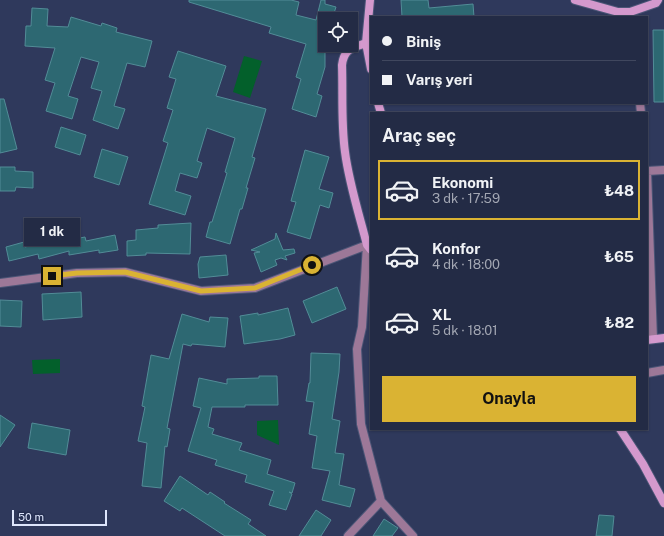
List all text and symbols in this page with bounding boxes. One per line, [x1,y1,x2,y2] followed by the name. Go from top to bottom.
[318,12,358,52] map controls
[318,12,358,52] button: locate
[406,33,441,50] text: Biniş
[406,71,473,88] text: Varış yeri
[382,125,456,146] text: Araç seç
[384,172,420,208] icon: car
[432,174,493,191] text: Ekonomi
[604,182,634,199] text: ₺48
[432,191,500,206] text: 3 dk · 17:59
[24,218,80,246] callout: 1 dk
[40,224,64,239] text: 1 dk
[384,238,420,274] icon: car
[432,240,480,257] text: Konfor
[604,248,634,265] text: ₺65
[303,256,321,274] route start
[432,257,500,272] text: 4 dk · 18:00
[43,267,61,285] route end
[384,304,420,340] icon: car
[432,306,451,323] text: XL
[605,314,634,331] text: ₺82
[432,323,498,338] text: 5 dk · 18:01
[382,376,636,422] button: Onayla
[12,508,107,527] scale bar
[18,511,44,523] text: 50 m

